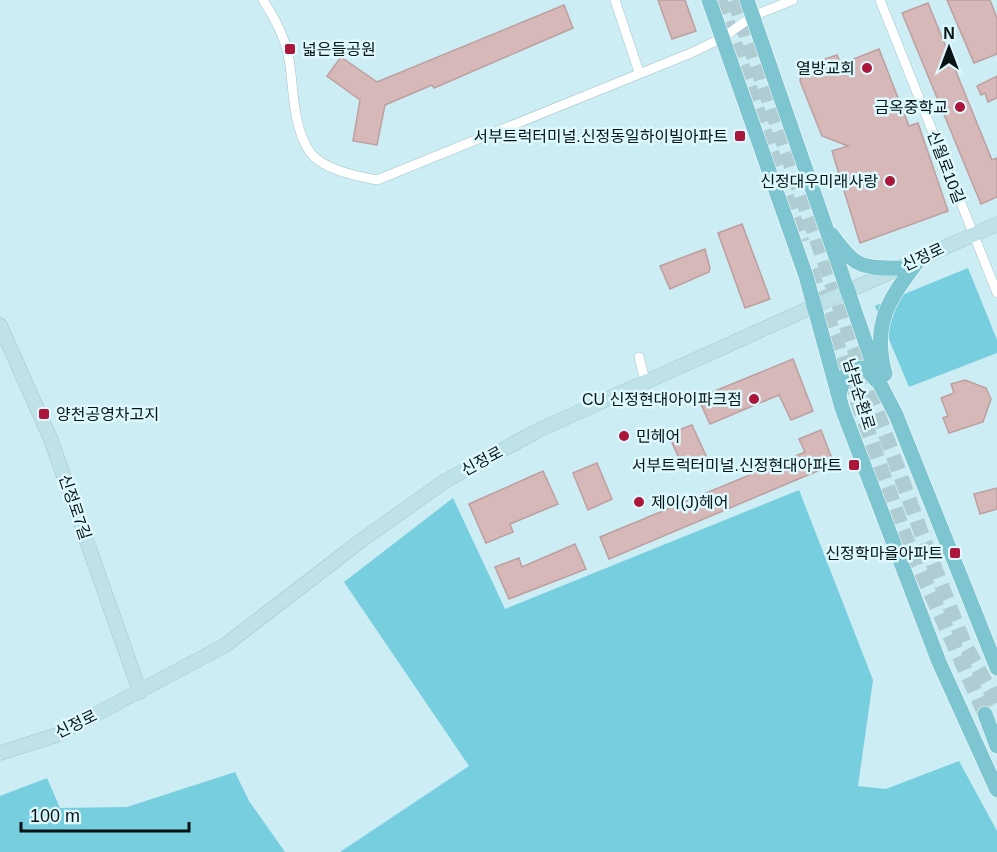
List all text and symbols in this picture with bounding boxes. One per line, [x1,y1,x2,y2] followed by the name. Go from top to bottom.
[919,18,979,78] north arrow
[943,25,955,42] text: N
[302,41,376,58] place label: 넓은들공원
[283,42,297,56] marker: 넓은들공원
[796,60,855,77] place label: 열방교회
[860,61,874,75] marker: 열방교회
[874,99,948,116] place label: 금옥중학교
[953,100,967,114] marker: 금옥중학교
[473,128,728,145] place label: 서부트럭터미널.신정동일하이빌아파트
[924,128,968,206] street label: 신월로10길
[733,129,747,143] marker: 서부트럭터미널.신정동일하이빌아파트
[760,173,878,190] place label: 신정대우미래사랑
[883,174,897,188] marker: 신정대우미래사랑
[899,240,947,274] street label: 신정로
[840,356,878,432] street label: 남부순환로
[582,391,742,408] place label: CU 신정현대아이파크점
[747,392,761,406] marker: CU 신정현대아이파크점
[56,406,159,423] place label: 양천공영차고지
[37,407,51,421] marker: 양천공영차고지
[636,428,680,445] place label: 민헤어
[617,429,631,443] marker: 민헤어
[459,443,506,479] street label: 신정로
[631,457,842,474] place label: 서부트럭터미널.신정현대아파트
[847,458,861,472] marker: 서부트럭터미널.신정현대아파트
[56,472,94,542] street label: 신정로7길
[651,494,729,511] place label: 제이(J)헤어
[632,495,646,509] marker: 제이(J)헤어
[825,545,943,562] place label: 신정학마을아파트
[948,546,962,560] marker: 신정학마을아파트
[52,707,100,741] street label: 신정로
[21,795,189,833] scale bar
[30,806,80,826] text: 100 m

